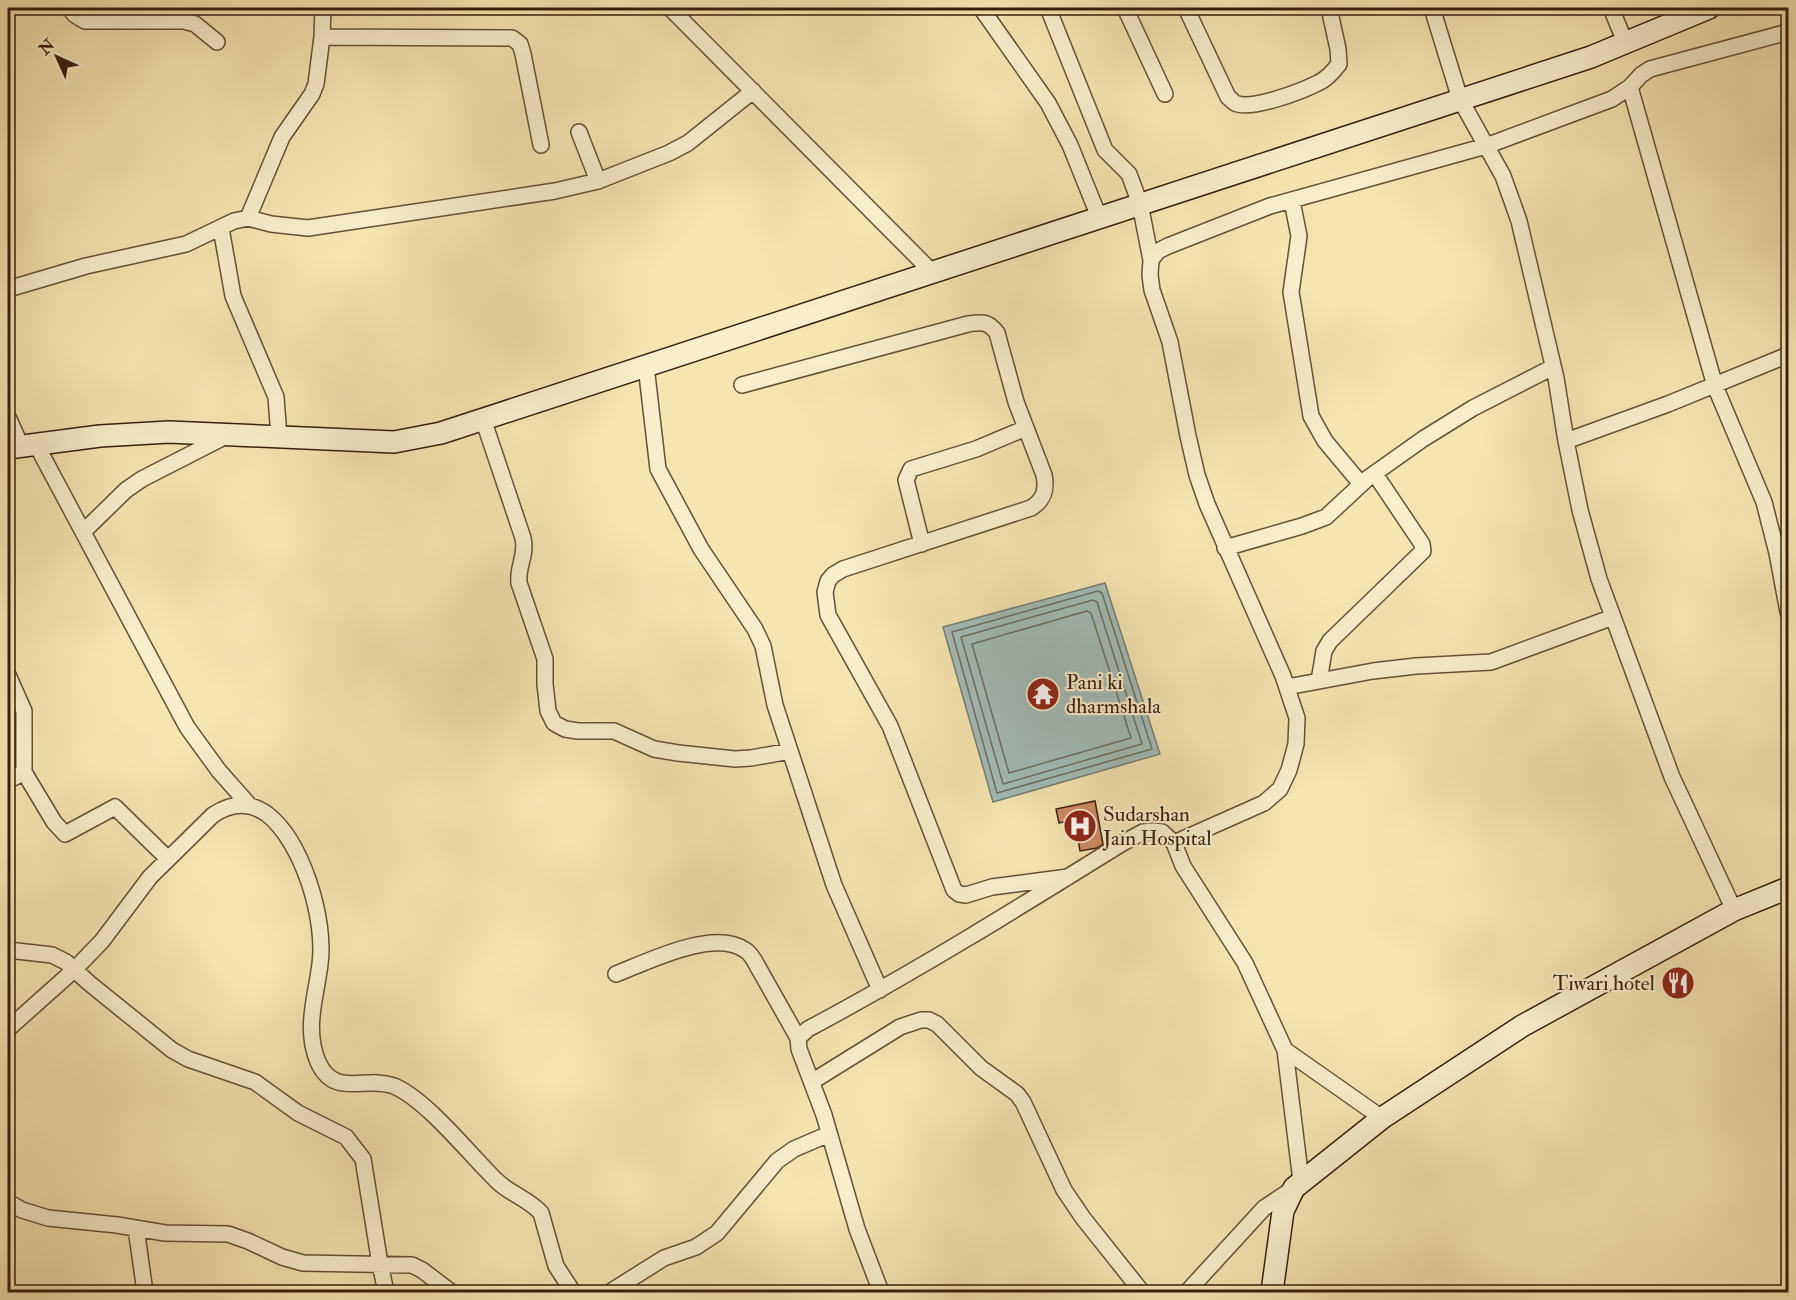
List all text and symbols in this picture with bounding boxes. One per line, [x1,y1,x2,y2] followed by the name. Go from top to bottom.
[27,27,87,87] north arrow
[34,34,60,60] text: N
[1066,669,1161,720] place label: Pani ki dharmshala
[1025,676,1061,712] temple icon: Pani ki dharmshala
[1102,801,1212,852] place label: Sudarshan Jain Hospital
[1062,808,1098,844] hospital icon: Sudarshan Jain Hospital
[1660,965,1696,1001] restaurant icon: Tiwari hotel
[1553,970,1656,997] place label: Tiwari hotel

